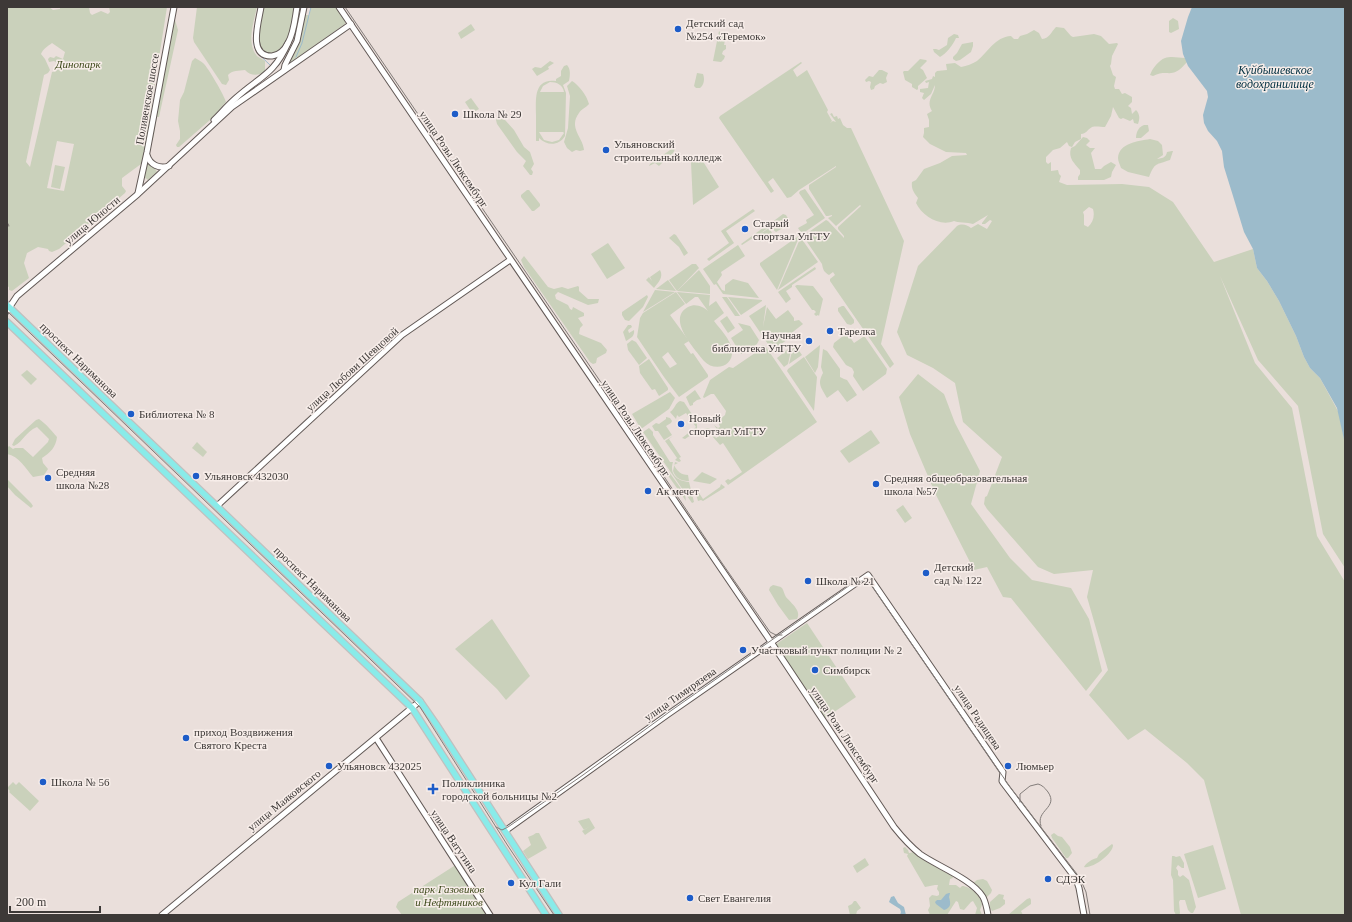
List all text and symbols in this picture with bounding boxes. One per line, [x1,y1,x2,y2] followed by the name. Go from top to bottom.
[686,17,766,42] place label: Детский сад №254 «Теремок»
[673,24,683,34] marker: Детский сад №254 «Теремок»
[133,52,161,146] street label: Поливенское шоссе
[54,58,101,70] park label: Динопарк
[1236,63,1315,91] water label: Куйбышевское водохранилище
[417,108,491,210] street label: улица Розы Люксембург
[463,108,522,120] place label: Школа № 29
[450,109,460,119] marker: Школа № 29
[614,138,722,163] place label: Ульяновский строительный колледж
[601,145,611,155] marker: Ульяновский строительный колледж
[62,193,122,247] street label: улица Юности
[753,217,830,242] place label: Старый спортзал УлГТУ
[740,224,750,234] marker: Старый спортзал УлГТУ
[38,320,120,400] street label: проспект Нариманова
[304,324,401,413] street label: улица Любови Шевцовой
[838,325,875,337] place label: Тарелка
[825,326,835,336] marker: Тарелка
[712,329,801,354] place label: Научная библиотека УлГТУ
[804,336,814,346] marker: Научная библиотека УлГТУ
[599,377,673,479] street label: улица Розы Люксембург
[139,408,215,420] place label: Библиотека № 8
[126,409,136,419] marker: Библиотека № 8
[689,412,766,437] place label: Новый спортзал УлГТУ
[676,419,686,429] marker: Новый спортзал УлГТУ
[56,466,110,491] place label: Средняя школа №28
[204,470,289,482] place label: Ульяновск 432030
[191,471,201,481] marker: Ульяновск 432030
[884,472,1027,497] place label: Средняя общеобразовательная школа №57
[43,473,53,483] marker: Средняя школа №28
[871,479,881,489] marker: Средняя общеобразовательная школа №57
[656,485,699,497] place label: Ак мечет
[643,486,653,496] marker: Ак мечет
[272,544,354,624] street label: проспект Нариманова
[934,561,982,586] place label: Детский сад № 122
[921,568,931,578] marker: Детский сад № 122
[816,575,875,587] place label: Школа № 21
[803,576,813,586] marker: Школа № 21
[751,644,902,656] place label: Участковый пункт полиции № 2
[738,645,748,655] marker: Участковый пункт полиции № 2
[823,664,871,676] place label: Симбирск
[642,665,718,723] street label: улица Тимирязева
[810,665,820,675] marker: Симбирск
[952,682,1004,752] street label: улица Радищева
[808,684,882,786] street label: улица Розы Люксембург
[194,726,293,751] place label: приход Воздвижения Святого Креста
[181,733,191,743] marker: приход Воздвижения Святого Креста
[337,760,422,772] place label: Ульяновск 432025
[1016,760,1054,772] place label: Люмьер
[324,761,334,771] marker: Ульяновск 432025
[1003,761,1013,771] marker: Люмьер
[245,767,323,833] street label: улица Маяковского
[51,776,110,788] place label: Школа № 56
[38,777,48,787] marker: Школа № 56
[442,777,557,802] place label: Поликлиника городской больницы №2
[427,783,439,795] marker: Поликлиника городской больницы №2
[428,807,480,875] street label: улица Ватутина
[1056,873,1086,885] place label: СДЭК
[1043,874,1053,884] marker: СДЭК
[519,877,561,889] place label: Кул Гали
[506,878,516,888] marker: Кул Гали
[414,883,485,908] park label: парк Газовиков и Нефтяников
[10,888,100,914] scale bar
[698,892,771,904] place label: Свет Евангелия
[685,893,695,903] marker: Свет Евангелия
[16,895,47,909] text: 200 m

